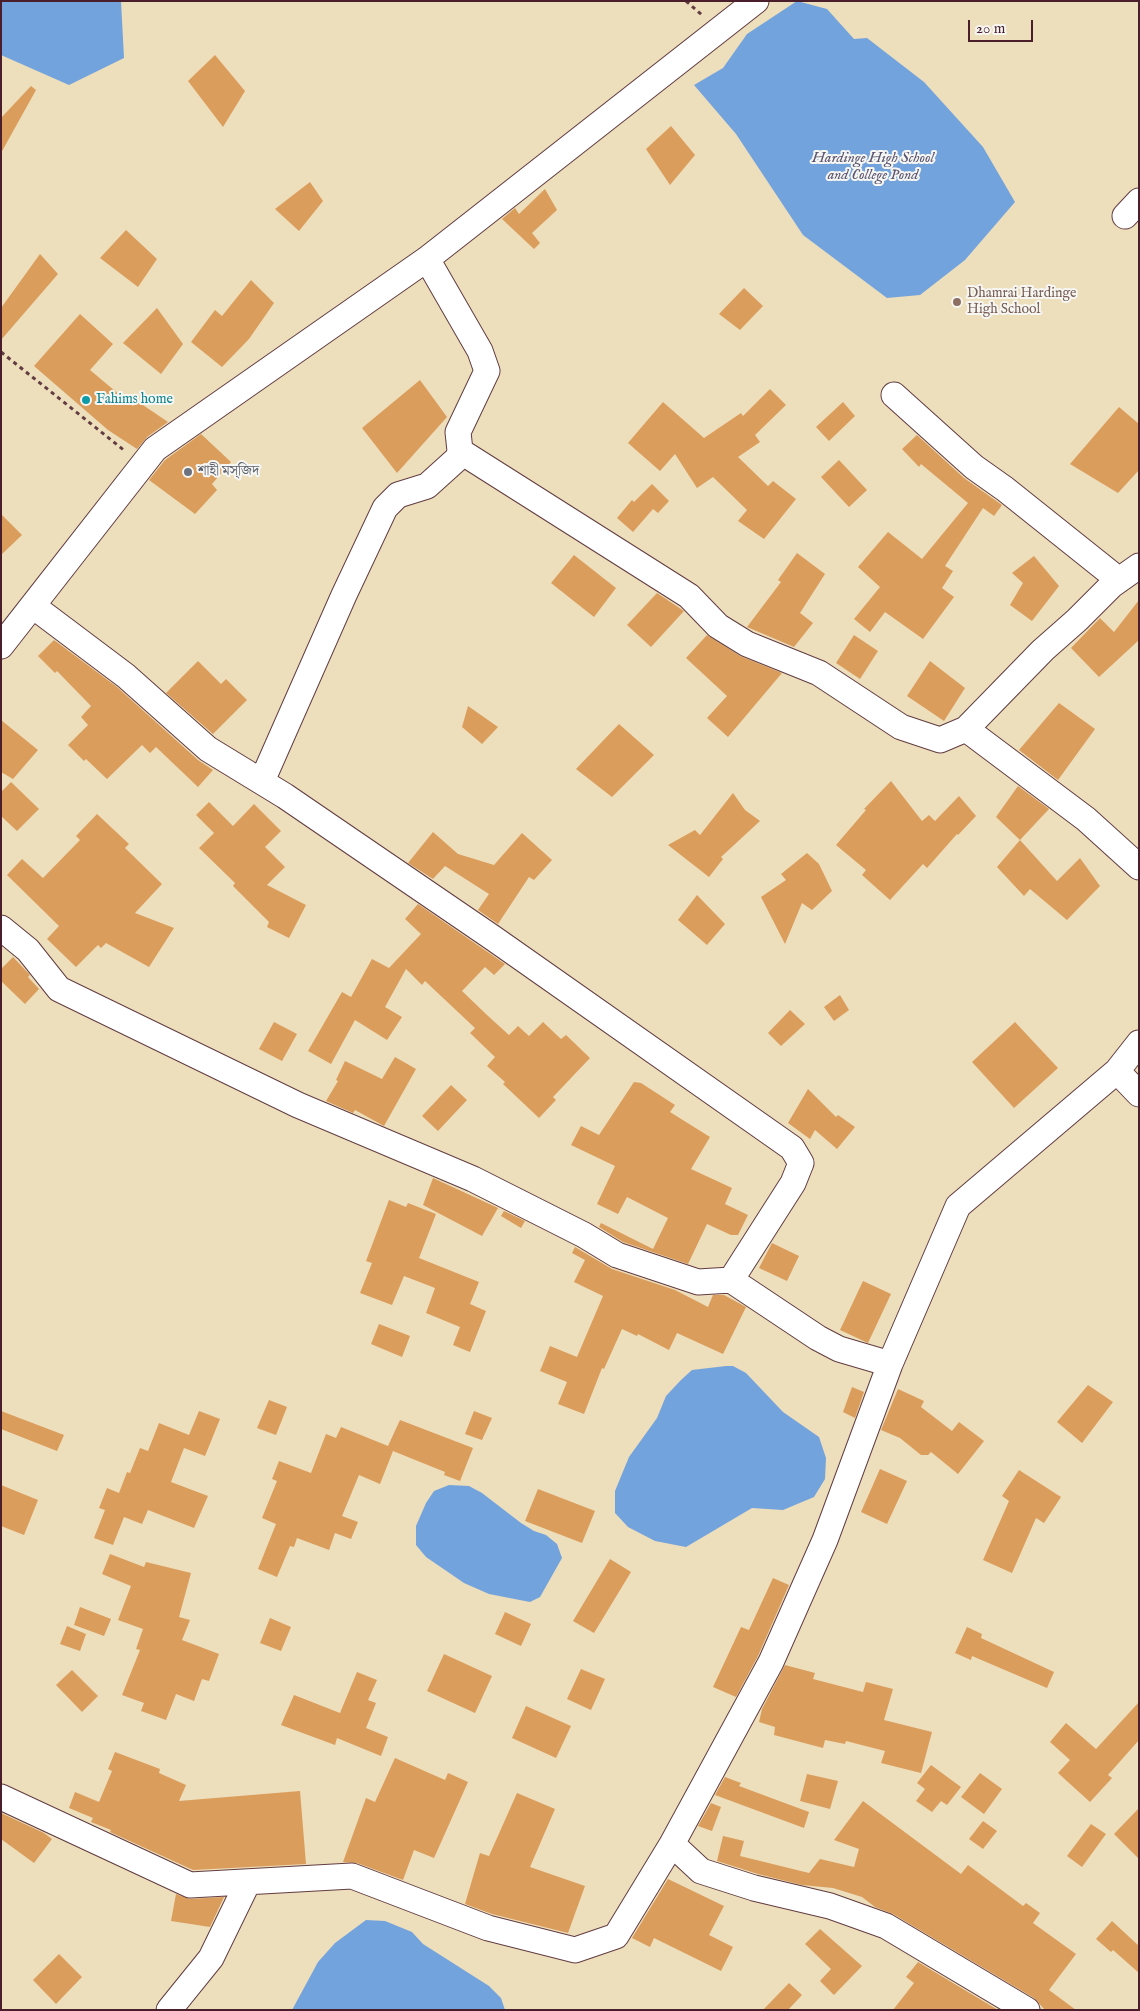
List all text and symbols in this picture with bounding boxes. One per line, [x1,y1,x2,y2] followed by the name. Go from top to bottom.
[970,10,1035,42] scale bar
[976,19,1005,38] text: 20 m
[812,150,934,185] water label: Hardinge High School and College Pond
[967,286,1076,318] place label: Dhamrai Hardinge High School
[951,296,963,308] marker: Dhamrai Hardinge High School
[96,392,173,408] place label: Fahims home
[80,394,92,406] marker: Fahims home
[198,464,259,480] place label: শাহী মস্জিদ
[182,466,194,478] marker: শাহী মস্জিদ

